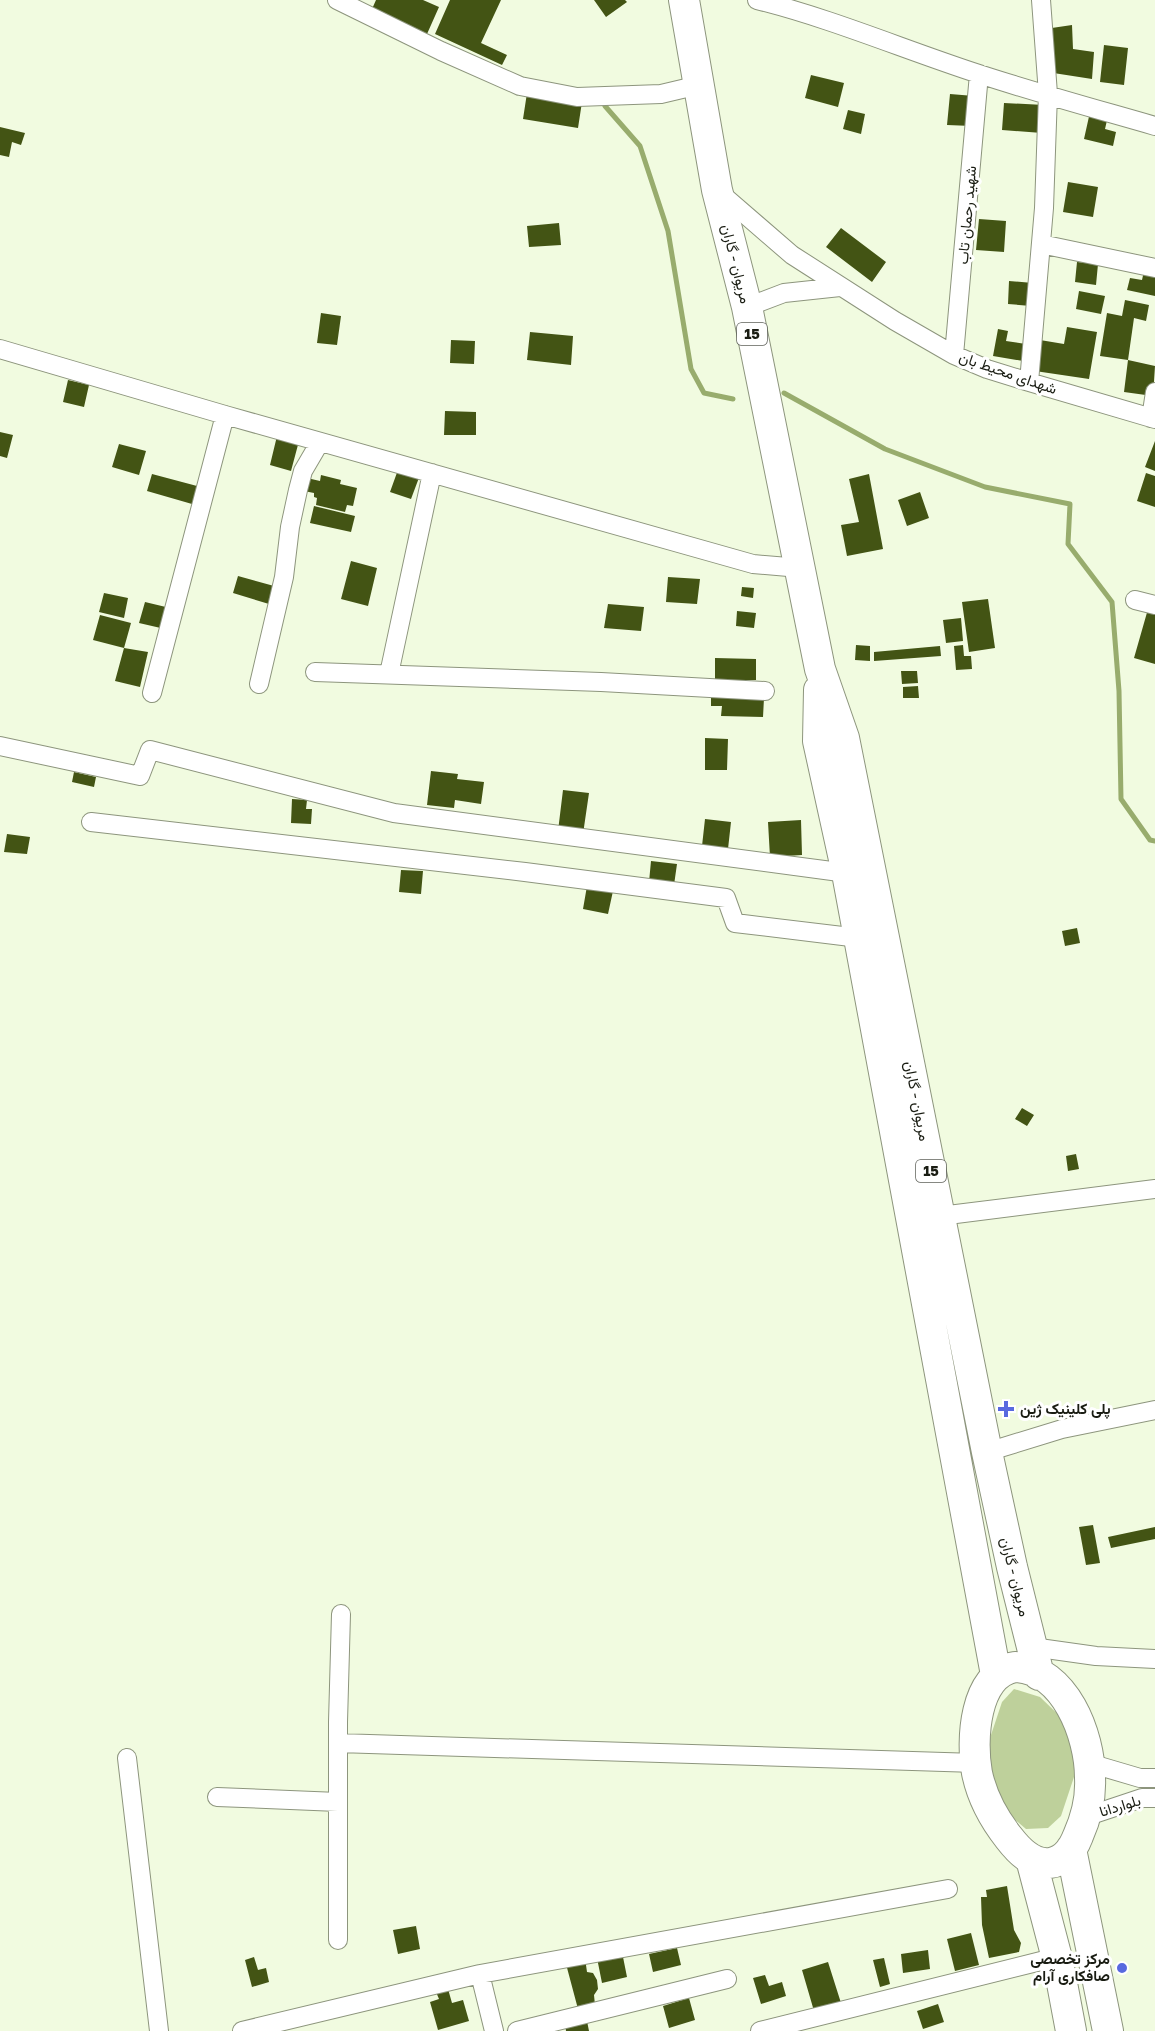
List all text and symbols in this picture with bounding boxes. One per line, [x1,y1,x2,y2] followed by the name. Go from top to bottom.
[953,165,980,265] street label: شهید رحمان تاب
[717,222,756,306] street label: مریوان - گاران
[737,323,767,345] road number: 15
[956,347,1060,399] street label: شهدای محیط بان
[900,1059,935,1143] street label: مریوان - گاران
[916,1160,946,1182] road number: 15
[1020,1399,1111,1419] place label: پلی کلینیک ژین
[997,1400,1015,1418] marker: پلی کلینیک ژین
[996,1535,1035,1619] street label: مریوان - گاران
[1097,1790,1143,1821] street label: بلواردانا
[1030,1949,1110,1986] place label: مرکز تخصصی صافکاری آرام
[1115,1961,1129,1975] marker: مرکز تخصصی صافکاری آرام

